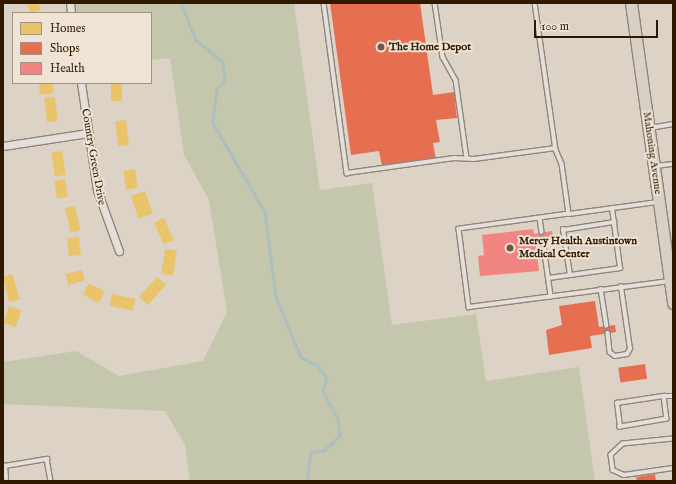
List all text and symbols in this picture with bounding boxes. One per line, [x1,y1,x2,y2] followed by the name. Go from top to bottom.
[12,12,152,84] legend
[536,12,660,38] scale bar
[541,19,569,34] text: 100 m
[50,21,86,36] text: Homes
[389,40,471,54] place label: The Home Depot
[50,41,80,56] text: Shops
[376,42,386,52] marker: The Home Depot
[50,61,85,76] text: Health
[78,108,108,206] street label: Country Green Drive
[640,111,664,195] street label: Mahoning Avenue
[519,235,637,261] place label: Mercy Health Austintown Medical Center
[504,242,516,254] marker: Mercy Health Austintown Medical Center

